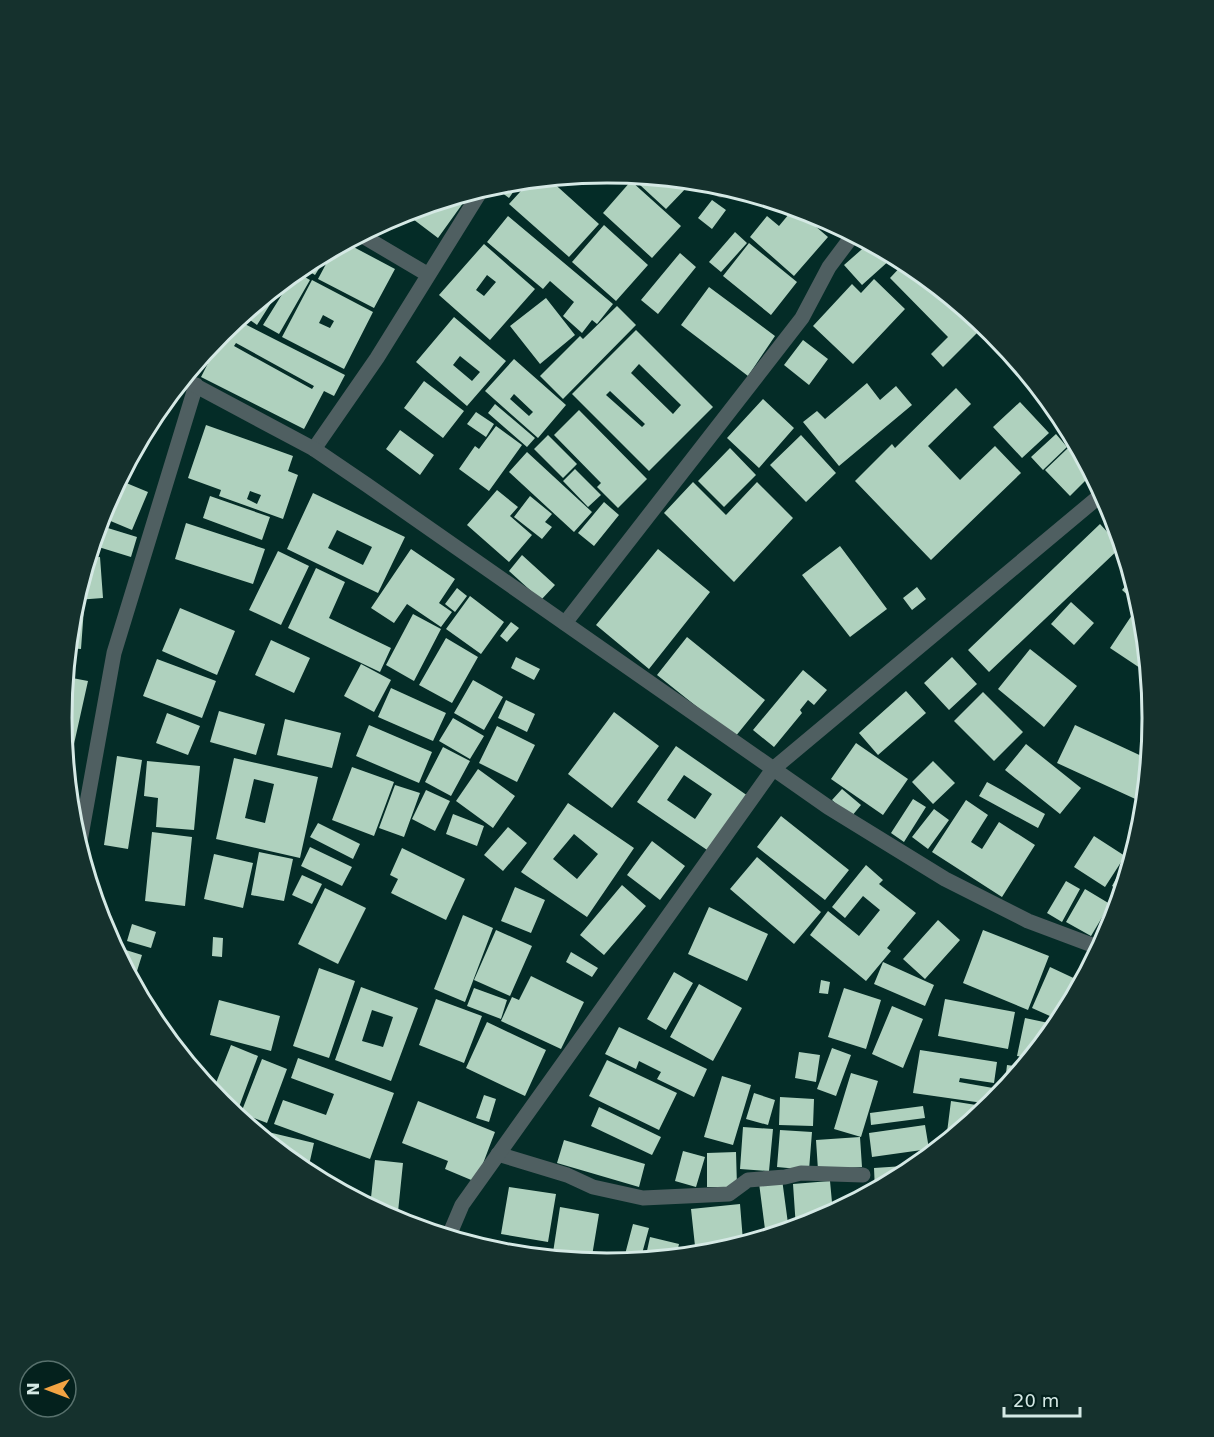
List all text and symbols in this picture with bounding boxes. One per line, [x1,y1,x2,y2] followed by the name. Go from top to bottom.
[18,1359,78,1419] north arrow
[1004,1380,1080,1418] scale bar
[24,1382,43,1396] text: N
[1013,1390,1059,1411] text: 20 m

